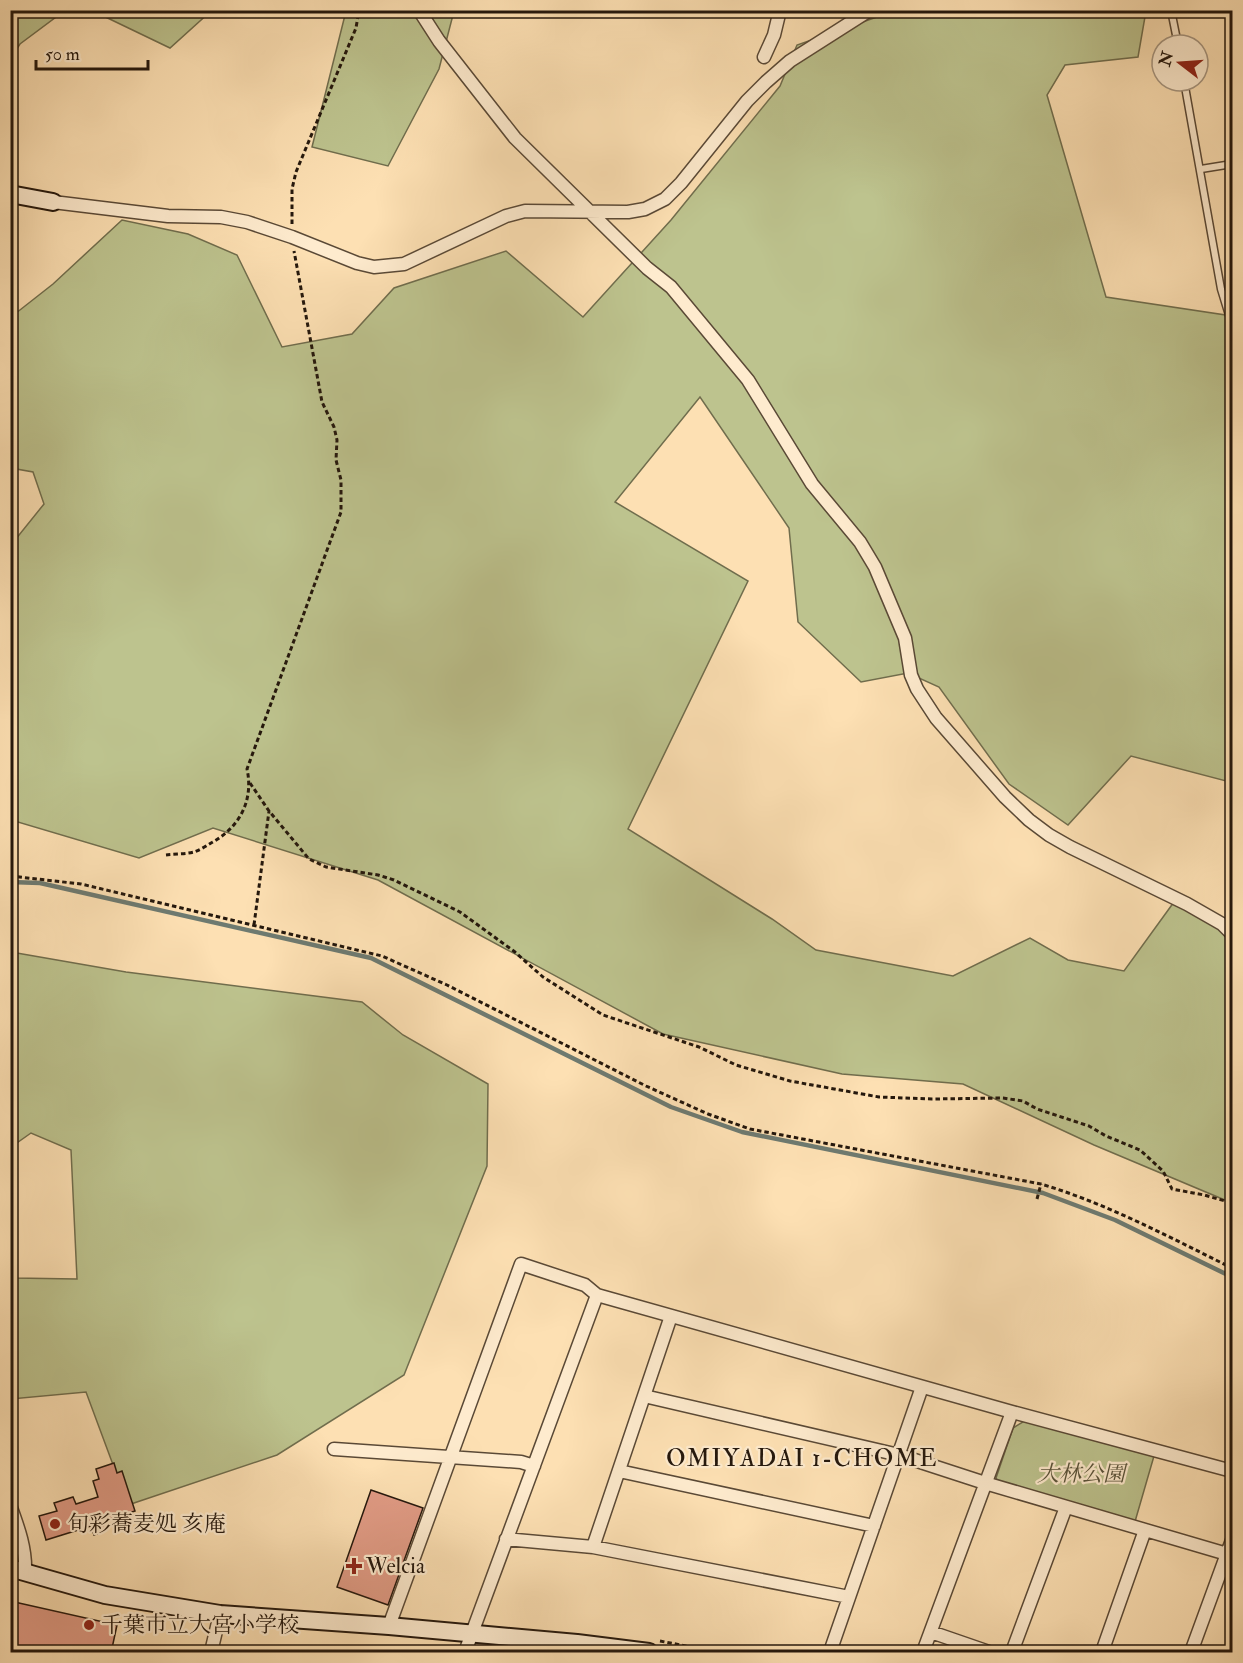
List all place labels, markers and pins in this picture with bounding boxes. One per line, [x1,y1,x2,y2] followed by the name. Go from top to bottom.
[67,1510,226,1538] place label: 旬彩蕎麦処 亥庵
[48,1517,62,1531] marker: 旬彩蕎麦処 亥庵
[365,1552,426,1580] place label: Welcia
[347,1559,361,1573] marker: Welcia
[101,1611,299,1639] place label: 千葉市立大宮小学校
[82,1618,96,1632] marker: 千葉市立大宮小学校

